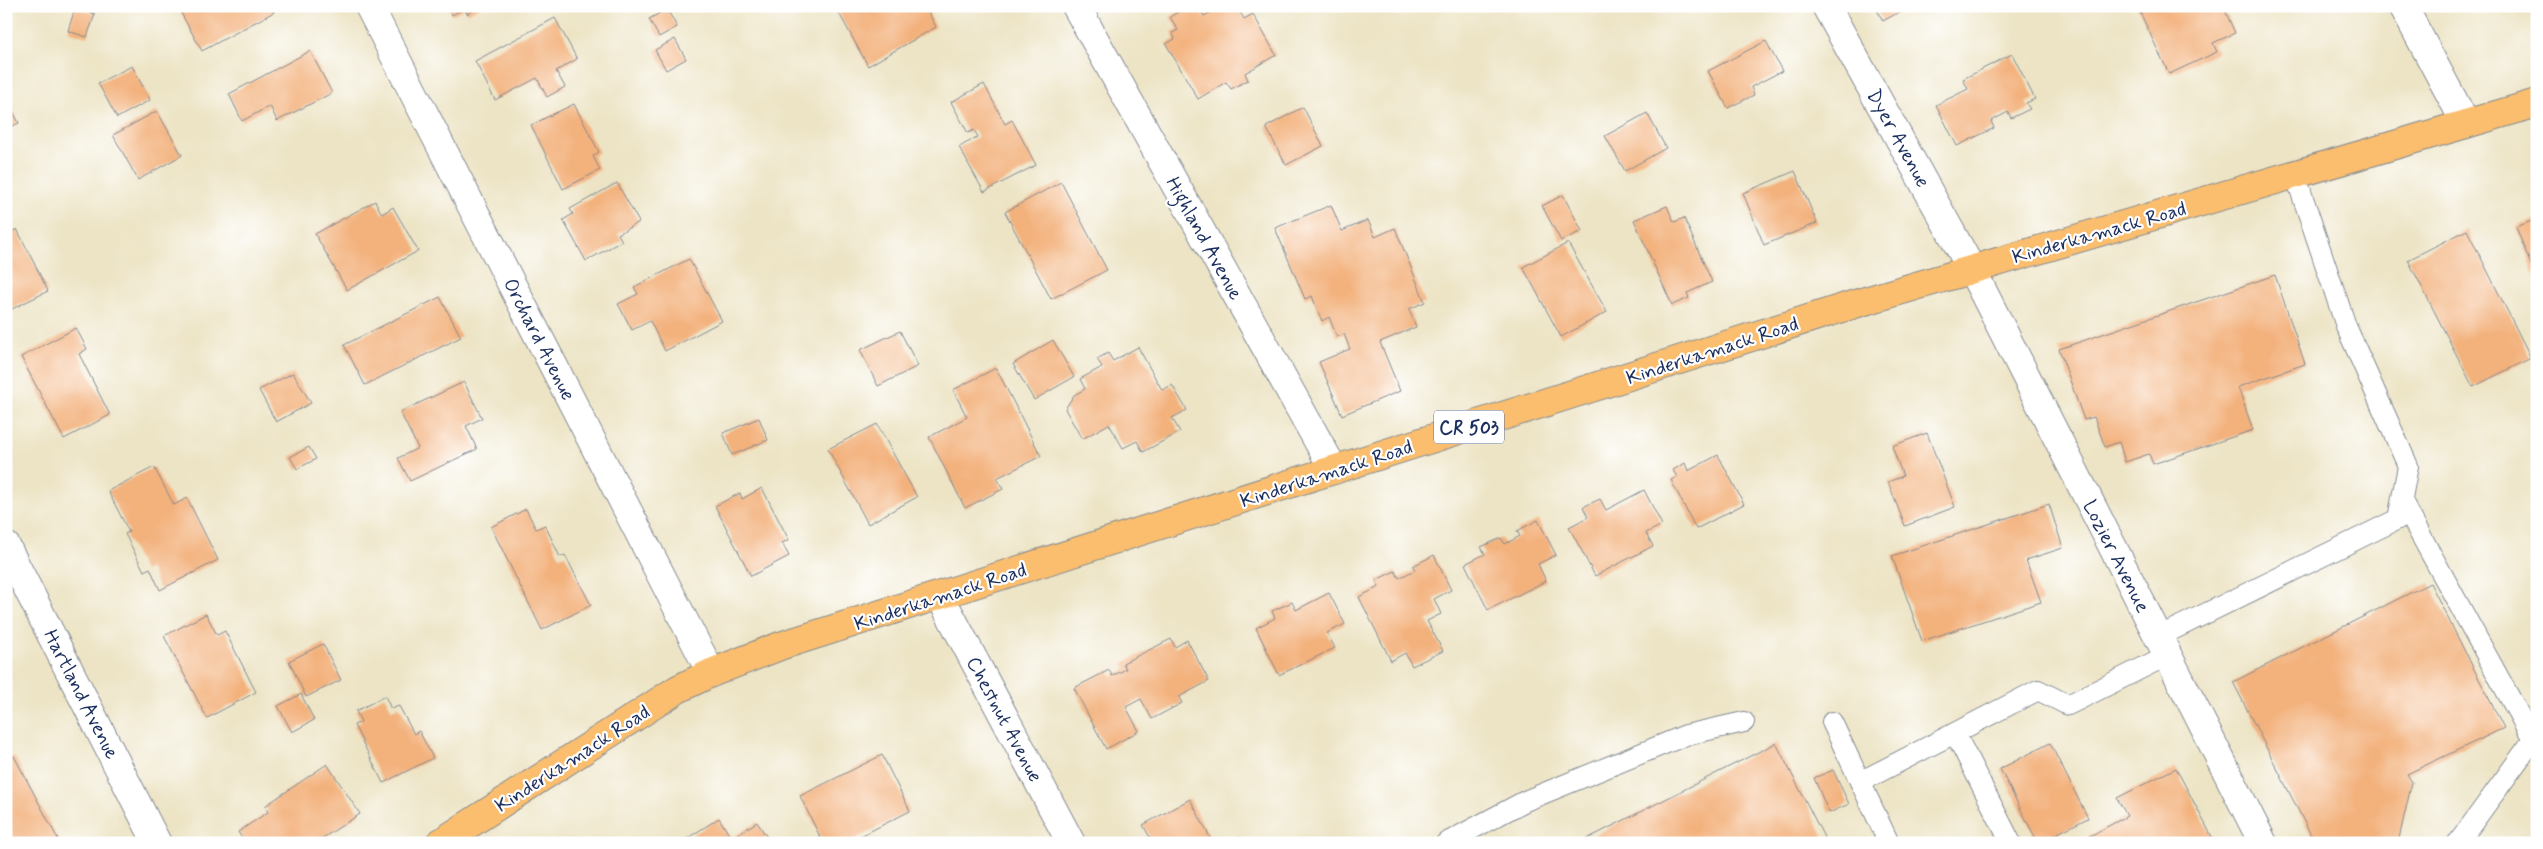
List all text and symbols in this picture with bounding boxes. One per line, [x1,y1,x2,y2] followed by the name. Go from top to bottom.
[1860,85,1936,193] street label: Dyer Avenue
[1157,172,1249,306] street label: Highland Avenue
[2009,196,2189,271] street label: Kinderkamack Road
[496,274,581,406] street label: Orchard Avenue
[1623,311,1802,392] street label: Kinderkamack Road
[1434,411,1504,444] road number: CR 503
[1237,434,1416,515] street label: Kinderkamack Road
[2076,496,2156,618] street label: Lozier Avenue
[851,557,1030,638] street label: Kinderkamack Road
[36,625,125,764] street label: Hartland Avenue
[959,652,1048,787] street label: Chestnut Avenue
[490,699,656,820] street label: Kinderkamack Road

